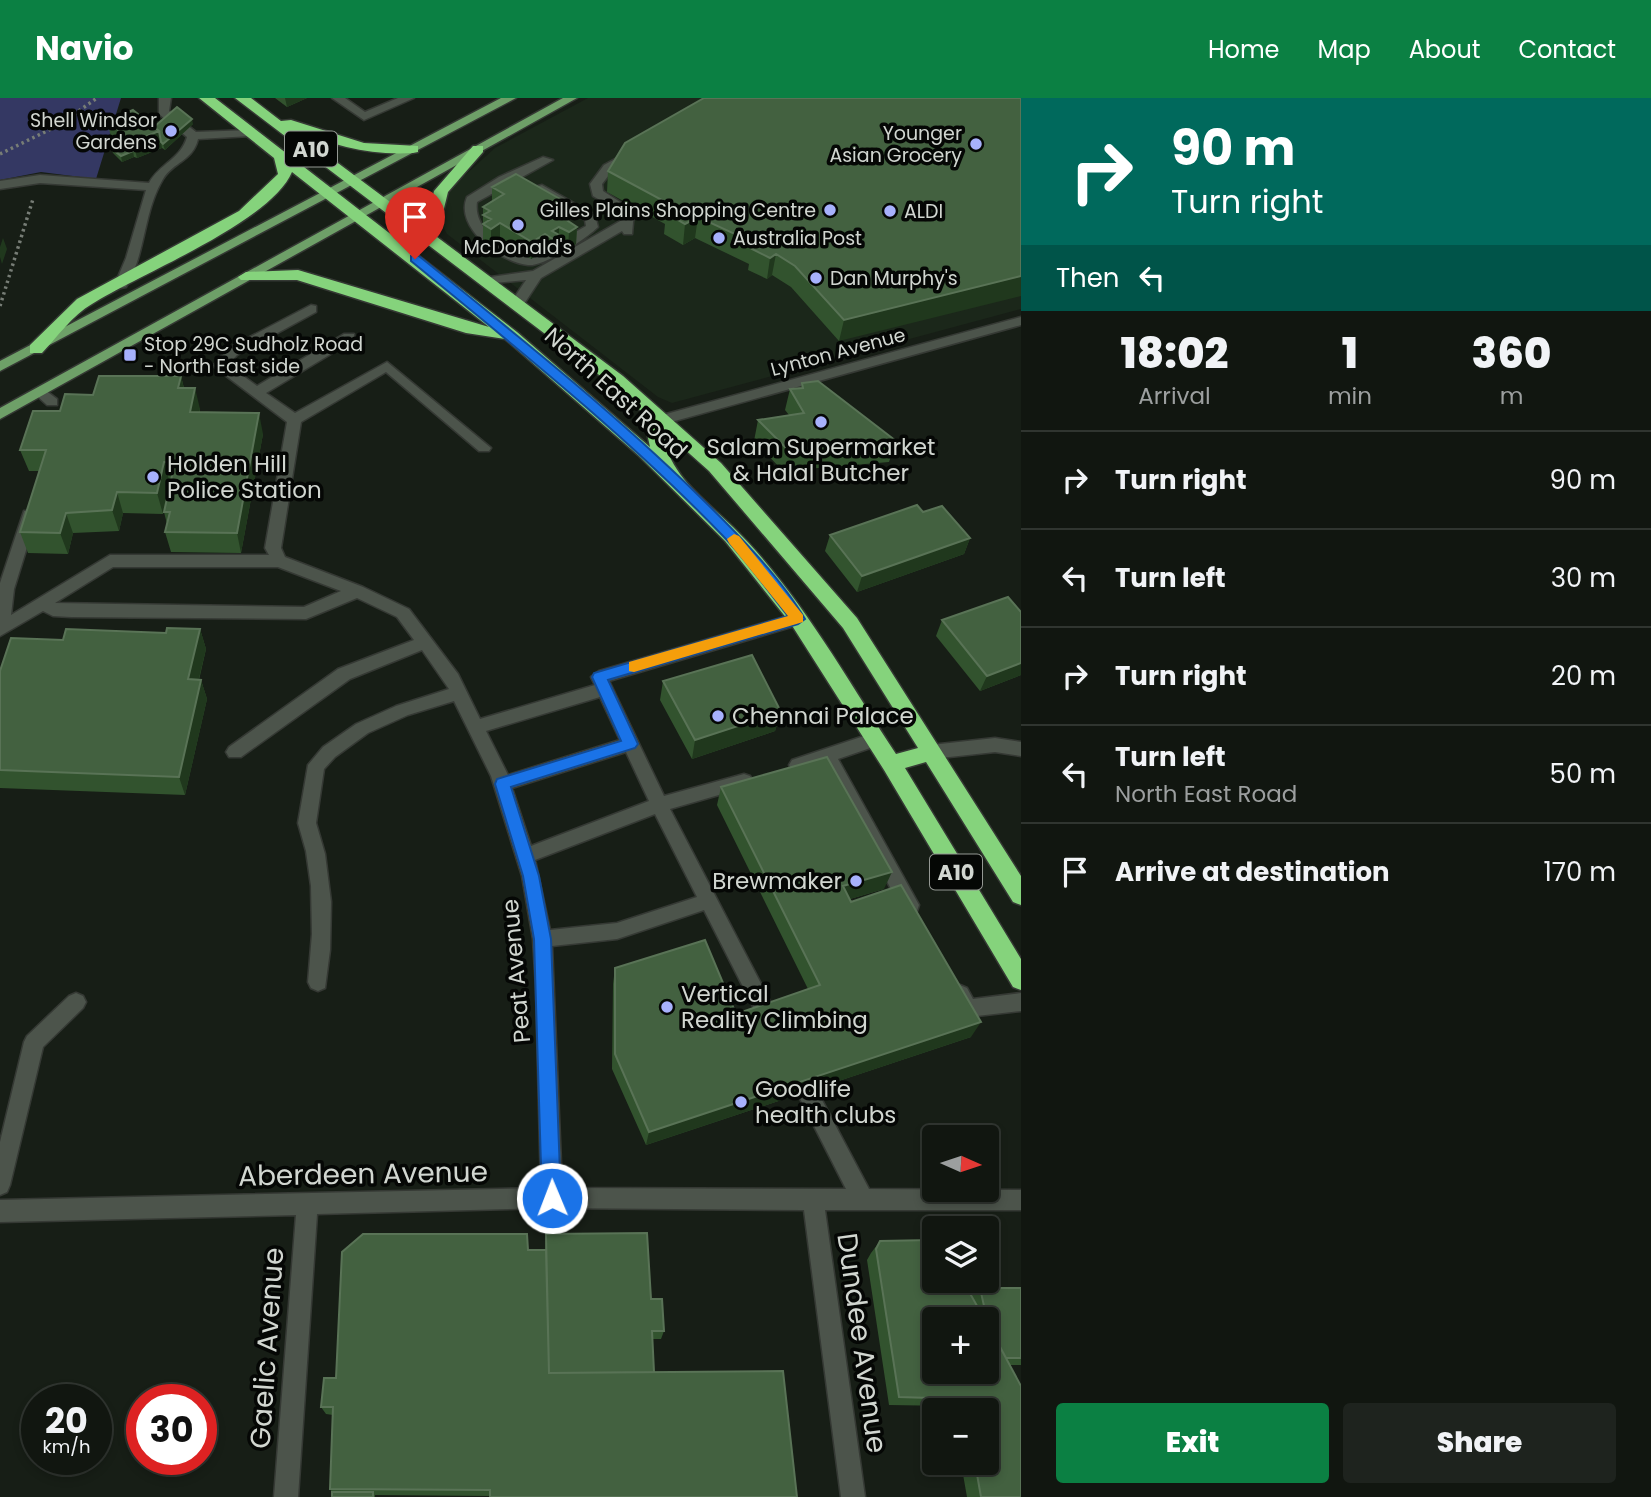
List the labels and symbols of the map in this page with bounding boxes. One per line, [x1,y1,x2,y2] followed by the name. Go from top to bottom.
[30,107,157,156] place label: Shell Windsor Gardens
[829,120,962,169] place label: Younger Asian Grocery
[163,123,179,139] marker: Shell Windsor Gardens
[285,132,337,166] road number: A10
[968,136,984,152] marker: Younger Asian Grocery
[385,187,445,259] pin
[540,197,816,224] place label: Gilles Plains Shopping Centre
[904,198,943,225] place label: ALDI
[822,202,838,218] marker: Gilles Plains Shopping Centre
[882,203,898,219] marker: ALDI
[510,217,526,233] marker: McDonald's
[733,225,862,252] place label: Australia Post
[711,230,727,246] marker: Australia Post
[464,234,572,261] place label: McDonald's
[830,265,958,292] place label: Dan Murphy's
[808,270,824,286] marker: Dan Murphy's
[538,320,694,466] street label: North East Road
[768,321,908,383] street label: Lynton Avenue
[144,331,363,380] place label: Stop 29C Sudholz Road - North East side
[122,347,138,363] marker: Stop 29C Sudholz Road - North East side
[813,414,829,430] marker: Salam Supermarket & Halal Butcher
[707,431,936,489] place label: Salam Supermarket & Halal Butcher
[167,448,322,506] place label: Holden Hill Police Station
[145,469,161,485] marker: Holden Hill Police Station
[732,700,914,732] place label: Chennai Palace
[710,708,726,724] marker: Chennai Palace
[930,854,982,890] road number: A10
[712,865,842,897] place label: Brewmaker
[848,873,864,889] marker: Brewmaker
[494,898,538,1044] street label: Peat Avenue
[681,978,868,1036] place label: Vertical Reality Climbing
[659,999,675,1015] marker: Vertical Reality Climbing
[755,1073,896,1131] place label: Goodlife health clubs
[733,1094,749,1110] marker: Goodlife health clubs
[922,1125,999,1202] north arrow
[238,1152,488,1196] street label: Aberdeen Avenue
[515,1161,589,1235] position arrow
[827,1230,897,1456] street label: Dundee Avenue
[241,1246,293,1450] street label: Gaelic Avenue
[126,1384,217,1475] speed limit sign: 30

